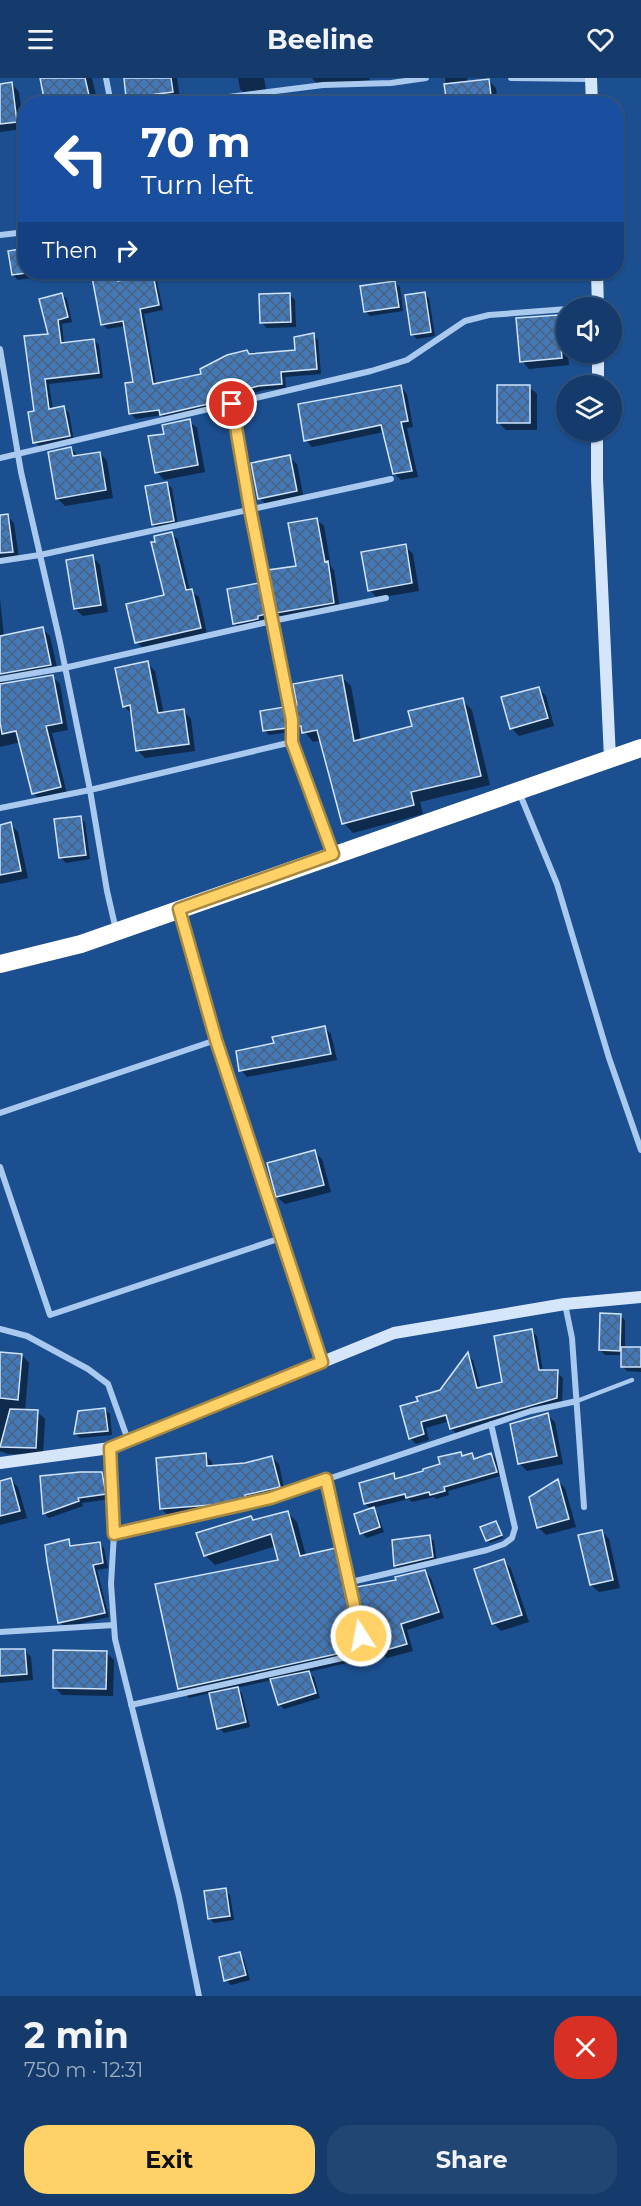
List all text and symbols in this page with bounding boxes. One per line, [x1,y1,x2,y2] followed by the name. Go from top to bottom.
[24,23,57,56] icon: menu
[267,23,374,56] text: Beeline
[584,23,617,56] icon: heart
[141,116,251,168] text: 70 m
[42,120,120,198] icon: left
[141,168,254,201] text: Turn left
[110,234,143,267] icon: right
[42,237,98,264] text: Then
[556,297,622,441] map controls
[556,297,622,363] button: sound
[556,375,622,441] button: layers
[206,378,257,429] pin
[215,387,248,420] icon: arrive
[329,1604,393,1668] position arrow
[24,2013,129,2057] text: 2 min
[554,2016,617,2079] button: close
[24,2058,143,2082] text: 750 m · 12:31
[24,2125,315,2194] button: Exit
[327,2125,617,2194] button: Share

